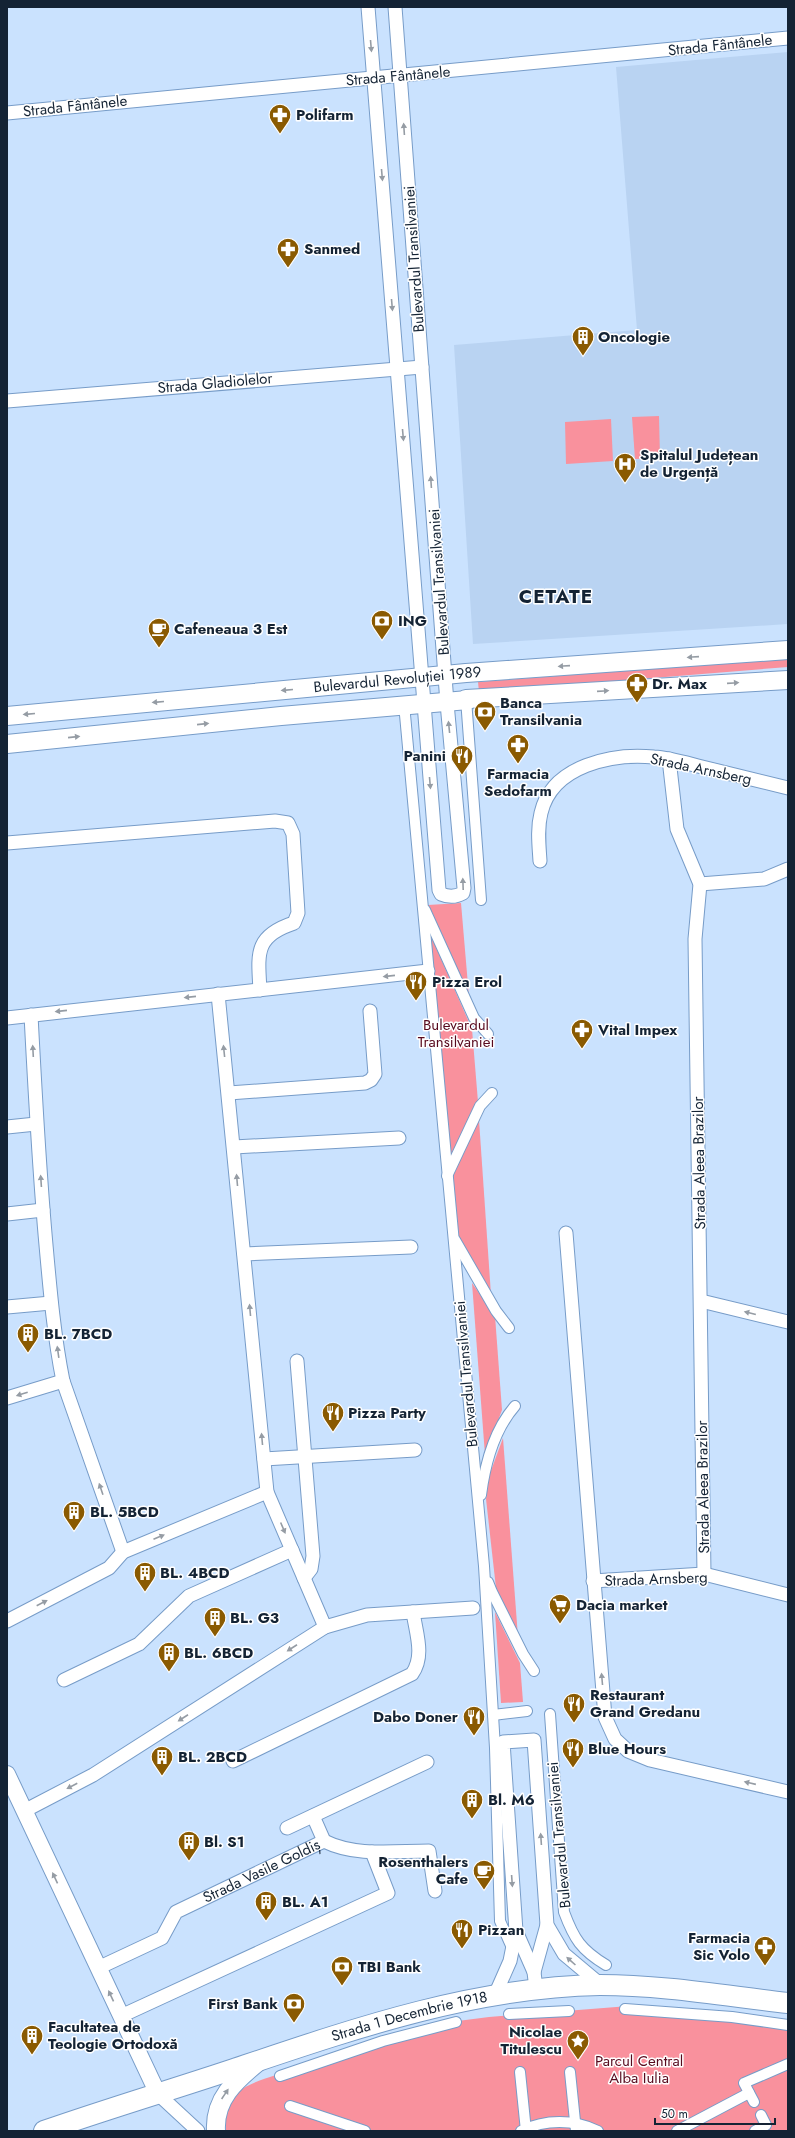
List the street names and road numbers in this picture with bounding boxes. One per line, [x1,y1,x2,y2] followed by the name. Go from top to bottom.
[667,29,774,61] street label: Strada Fântânele
[345,60,451,92] street label: Strada Fântânele
[22,90,129,122] street label: Strada Fântânele
[398,185,430,333] street label: Bulevardul Transilvaniei
[157,367,274,399] street label: Strada Gladiolelor
[423,508,455,656] street label: Bulevardul Transilvaniei
[312,661,482,698] street label: Bulevardul Revoluției 1989
[648,748,754,790] street label: Strada Arnsberg
[687,1095,711,1230] street label: Strada Aleea Brazilor
[449,1300,483,1448] street label: Bulevardul Transilvaniei
[691,1419,715,1554] street label: Strada Aleea Brazilor
[604,1566,708,1592] street label: Strada Arnsberg
[542,1761,576,1909] street label: Bulevardul Transilvaniei
[199,1833,324,1909] street label: Strada Vasile Goldiș
[328,1986,489,2047] street label: Strada 1 Decembrie 1918

